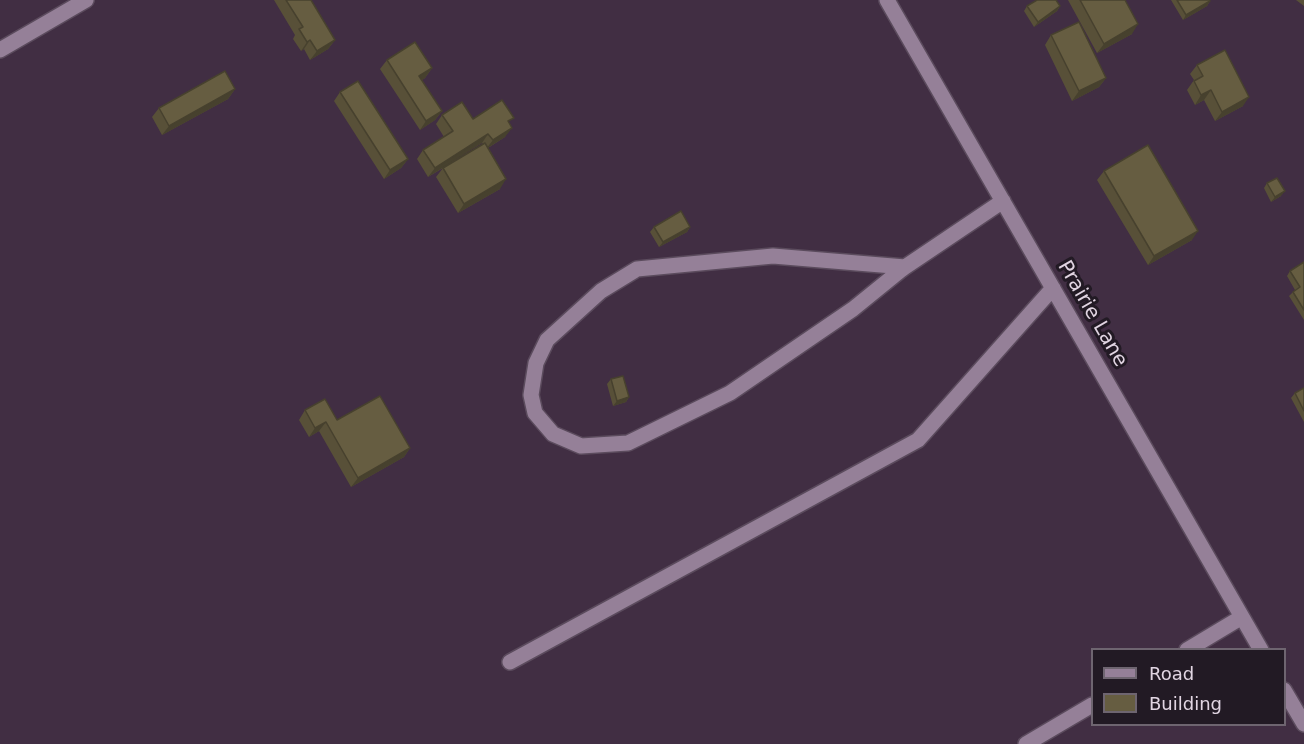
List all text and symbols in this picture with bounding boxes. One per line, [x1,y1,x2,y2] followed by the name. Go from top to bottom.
[1052,257,1132,371] street label: Prairie Lane
[1091,648,1286,726] legend
[1149,663,1194,684] text: Road
[1149,693,1222,714] text: Building

